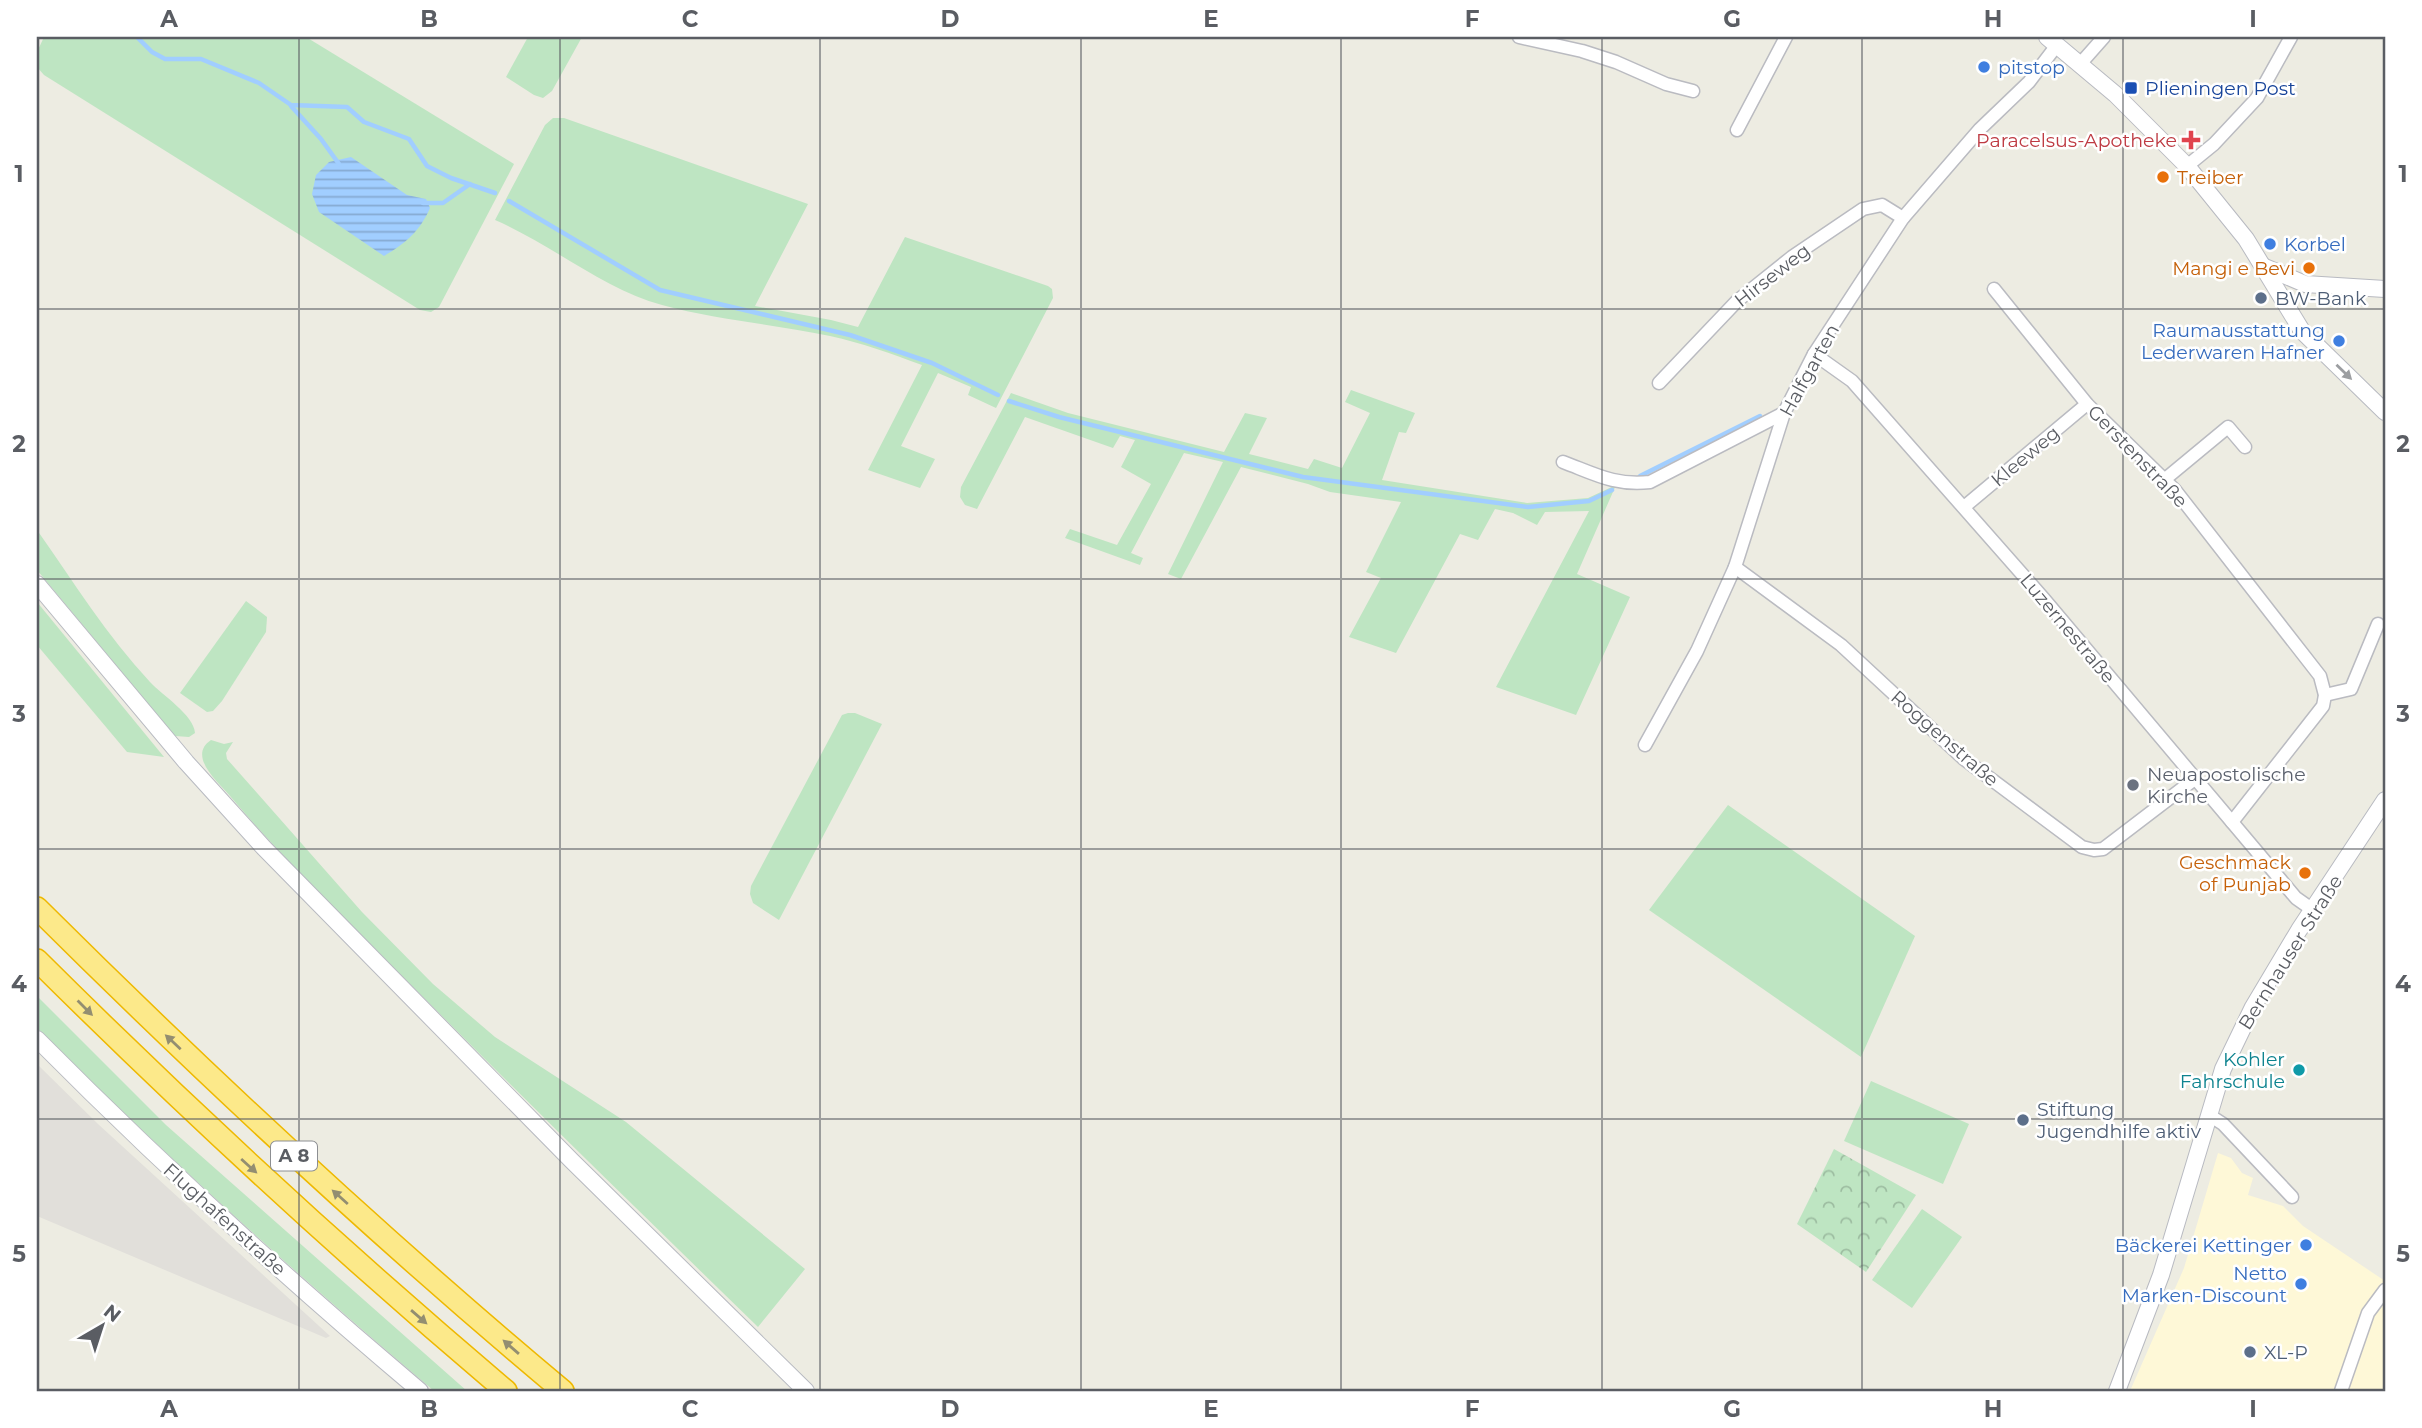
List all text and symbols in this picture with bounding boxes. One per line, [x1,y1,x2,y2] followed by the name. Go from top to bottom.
[159,5,178,33] text: A
[420,5,438,33] text: B
[682,5,699,33] text: C
[941,5,960,33] text: D
[1203,5,1219,33] text: E
[1465,5,1480,33] text: F
[1723,5,1741,33] text: G
[1984,5,2002,33] text: H
[2249,5,2257,33] text: I
[1998,56,2065,79] place label: pitstop
[1976,59,1992,75] marker: pitstop
[2145,77,2296,100] place label: Plieningen Post
[2123,80,2139,96] marker: Plieningen Post
[1976,129,2177,152] place label: Paracelsus-Apotheke
[2183,132,2199,148] marker: Paracelsus-Apotheke
[14,160,24,188] text: 1
[2398,160,2408,188] text: 1
[2177,166,2244,189] place label: Treiber
[2155,169,2171,185] marker: Treiber
[2284,233,2346,256] place label: Korbel
[2262,236,2278,252] marker: Korbel
[1730,239,1815,312] street label: Hirseweg
[2172,257,2295,280] place label: Mangi e Bevi
[2301,260,2317,276] marker: Mangi e Bevi
[2275,287,2367,310] place label: BW-Bank
[2253,290,2269,306] marker: BW-Bank
[2141,319,2325,364] place label: Raumausstattung Lederwaren Hafner
[1775,320,1844,420] street label: Halfgarten
[2331,333,2347,349] marker: Raumausstattung Lederwaren Hafner
[2335,363,2352,380] one-way arrow
[2083,400,2192,512] street label: Gerstenstraße
[1986,421,2064,492] street label: Kleeweg
[12,430,26,458] text: 2
[2396,430,2410,458] text: 2
[2015,569,2120,688] street label: Luzernestraße
[1886,685,2003,791] street label: Roggenstraße
[11,700,26,728] text: 3
[2395,700,2410,728] text: 3
[2147,763,2306,808] place label: Neuapostolische Kirche
[2125,777,2141,793] marker: Neuapostolische Kirche
[2179,851,2292,896] place label: Geschmack of Punjab
[2297,865,2313,881] marker: Geschmack of Punjab
[2234,871,2347,1034] street label: Bernhauser Straße
[11,970,27,998] text: 4
[2395,970,2411,998] text: 4
[76,1000,93,1016] one-way arrow
[165,1035,182,1051] one-way arrow
[2180,1048,2285,1093] place label: Kohler Fahrschule
[2291,1062,2307,1078] marker: Kohler Fahrschule
[2036,1098,2202,1143] place label: Stiftung Jugendhilfe aktiv
[2015,1112,2031,1128] marker: Stiftung Jugendhilfe aktiv
[271,1142,317,1170] road number: A 8
[159,1158,291,1280] street label: Flughafenstraße
[240,1158,258,1174] one-way arrow
[331,1189,349,1205] one-way arrow
[2115,1234,2292,1257] place label: Bäckerei Kettinger
[2298,1237,2314,1253] marker: Bäckerei Kettinger
[12,1240,26,1268] text: 5
[2396,1240,2410,1268] text: 5
[2122,1262,2287,1307] place label: Netto Marken-Discount
[2293,1276,2309,1292] marker: Netto Marken-Discount
[66,1292,136,1362] north arrow
[99,1299,126,1327] text: N
[411,1309,428,1324] one-way arrow
[502,1339,520,1355] one-way arrow
[2264,1341,2308,1364] place label: XL-P
[2242,1344,2258,1360] marker: XL-P
[159,1395,178,1423] text: A
[420,1395,438,1423] text: B
[682,1395,699,1423] text: C
[941,1395,960,1423] text: D
[1203,1395,1219,1423] text: E
[1465,1395,1480,1423] text: F
[1723,1395,1741,1423] text: G
[1984,1395,2002,1423] text: H
[2249,1395,2257,1423] text: I

